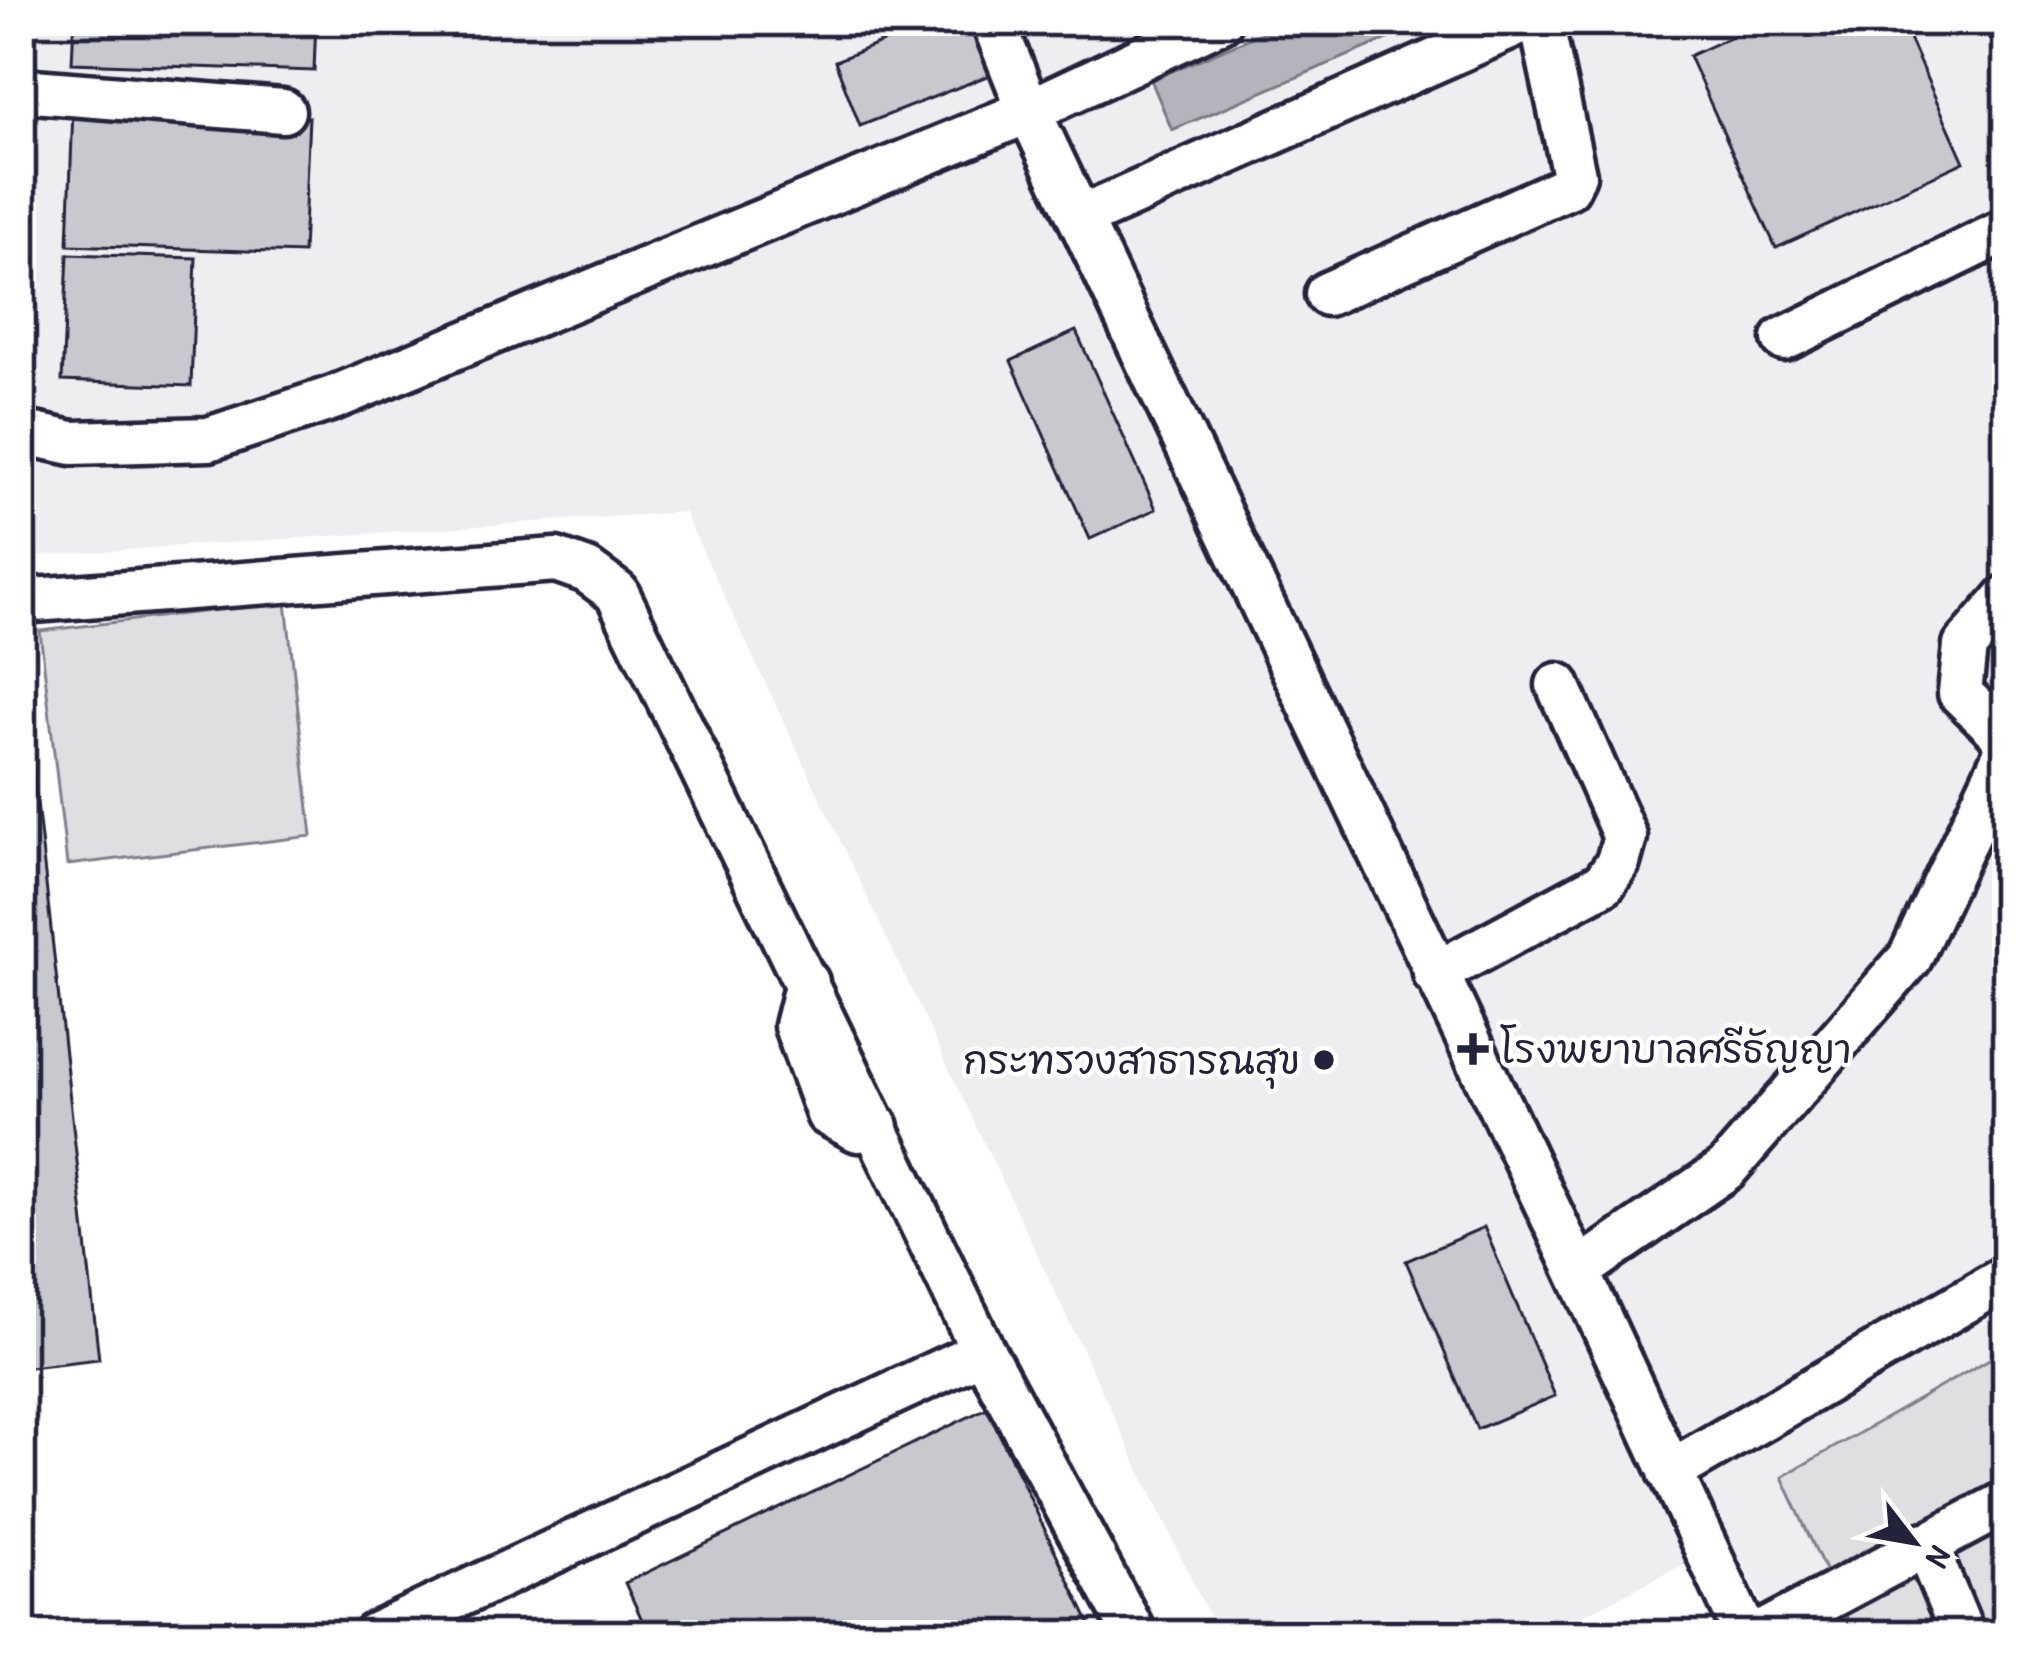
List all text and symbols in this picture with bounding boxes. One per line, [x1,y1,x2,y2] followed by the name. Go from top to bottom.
[1500,1022,1852,1075] place label: โรงพยาบาลศรีธัญญา
[963,1033,1300,1089] place label: กระทรวงสาธารณสุข
[1457,1033,1489,1065] marker: โรงพยาบาลศรีธัญญา
[1311,1047,1337,1073] marker: กระทรวงสาธารณสุข
[1854,1482,1974,1602] north arrow
[1916,1539,1963,1576] text: N

